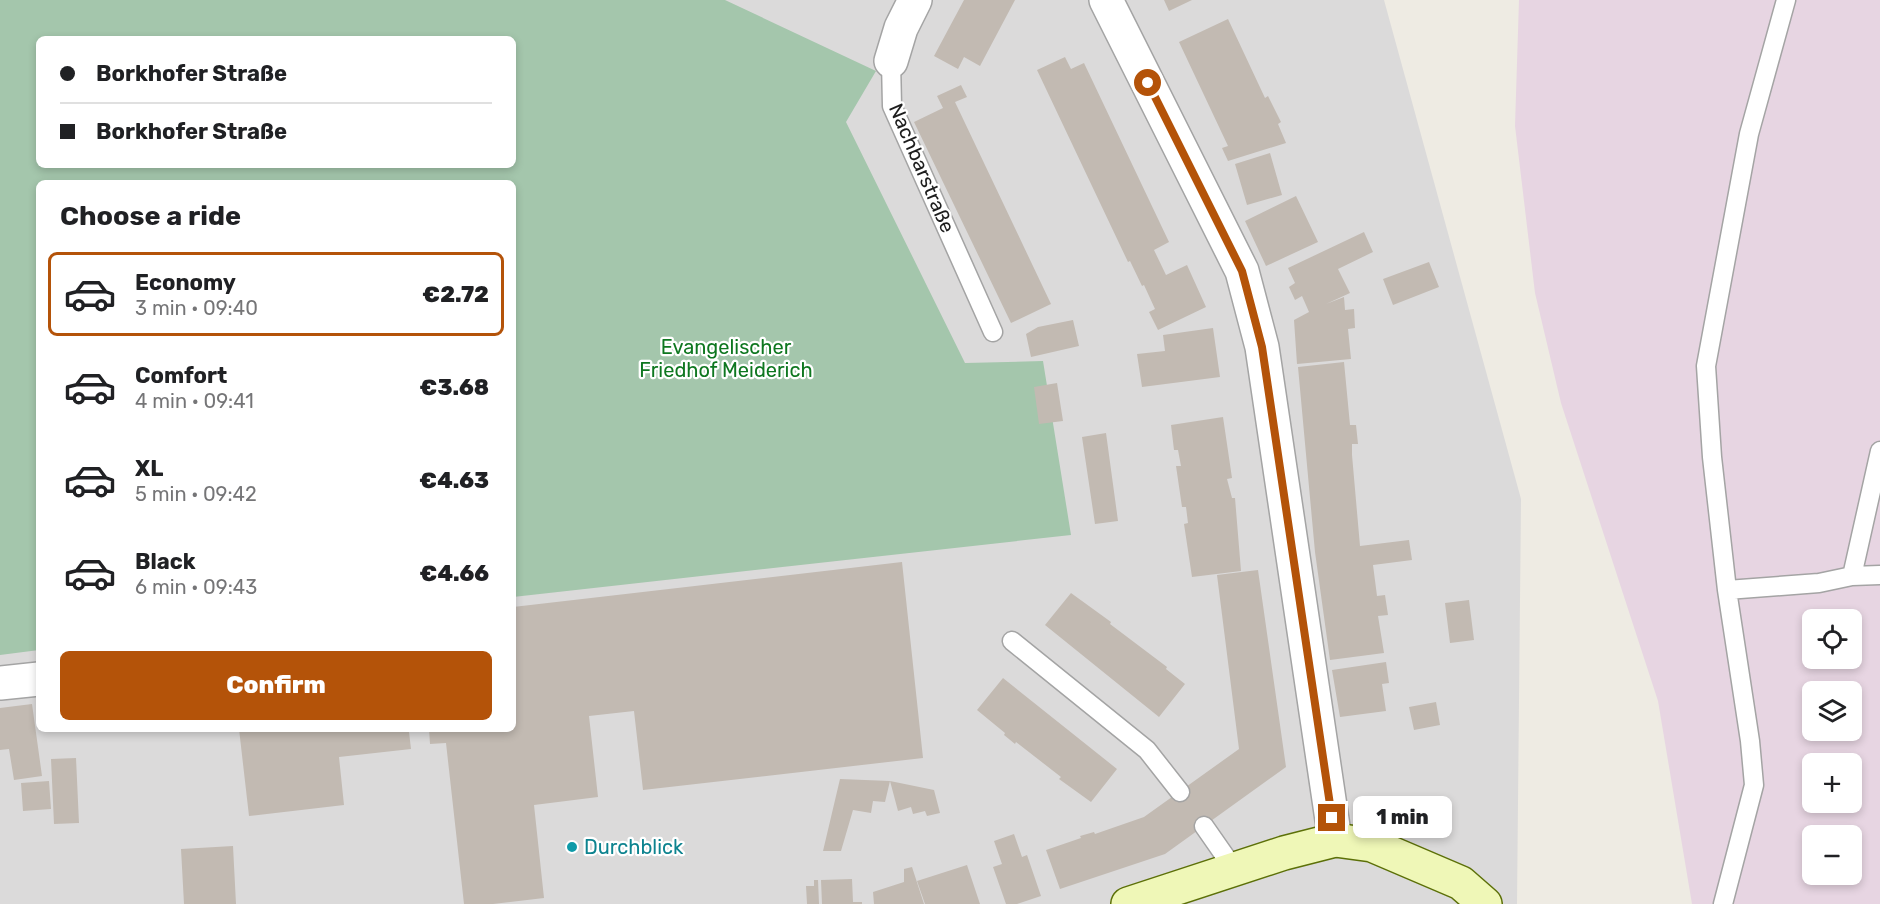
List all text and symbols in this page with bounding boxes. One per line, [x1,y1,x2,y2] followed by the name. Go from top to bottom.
[96,60,287,87] text: Borkhofer Straße
[1134,69,1161,96] route start
[884,100,960,236] street label: Nachbarstraße
[96,118,287,145] text: Borkhofer Straße
[60,200,241,232] text: Choose a ride
[63,267,117,321] icon: car
[135,269,236,296] text: Economy
[423,281,489,308] text: €2.72
[135,296,258,320] text: 3 min · 09:40
[639,335,813,382] park label: Evangelischer Friedhof Meiderich
[63,360,117,414] icon: car
[135,362,227,389] text: Comfort
[420,374,489,401] text: €3.68
[135,389,254,413] text: 4 min · 09:41
[63,453,117,507] icon: car
[135,455,163,482] text: XL
[420,467,489,494] text: €4.63
[135,482,257,506] text: 5 min · 09:42
[63,546,117,600] icon: car
[135,548,196,575] text: Black
[420,560,489,587] text: €4.66
[135,575,257,599] text: 6 min · 09:43
[1802,609,1862,885] map controls
[1802,609,1862,669] button: locate
[60,651,492,720] button: Confirm
[1802,681,1862,741] button: layers
[1802,753,1862,813] button: +
[1353,797,1452,839] callout: 1 min
[1318,804,1345,831] route end
[1376,805,1429,829] text: 1 min
[1802,825,1862,885] button: −
[584,835,684,859] place label: Durchblick
[565,840,579,854] marker: Durchblick

